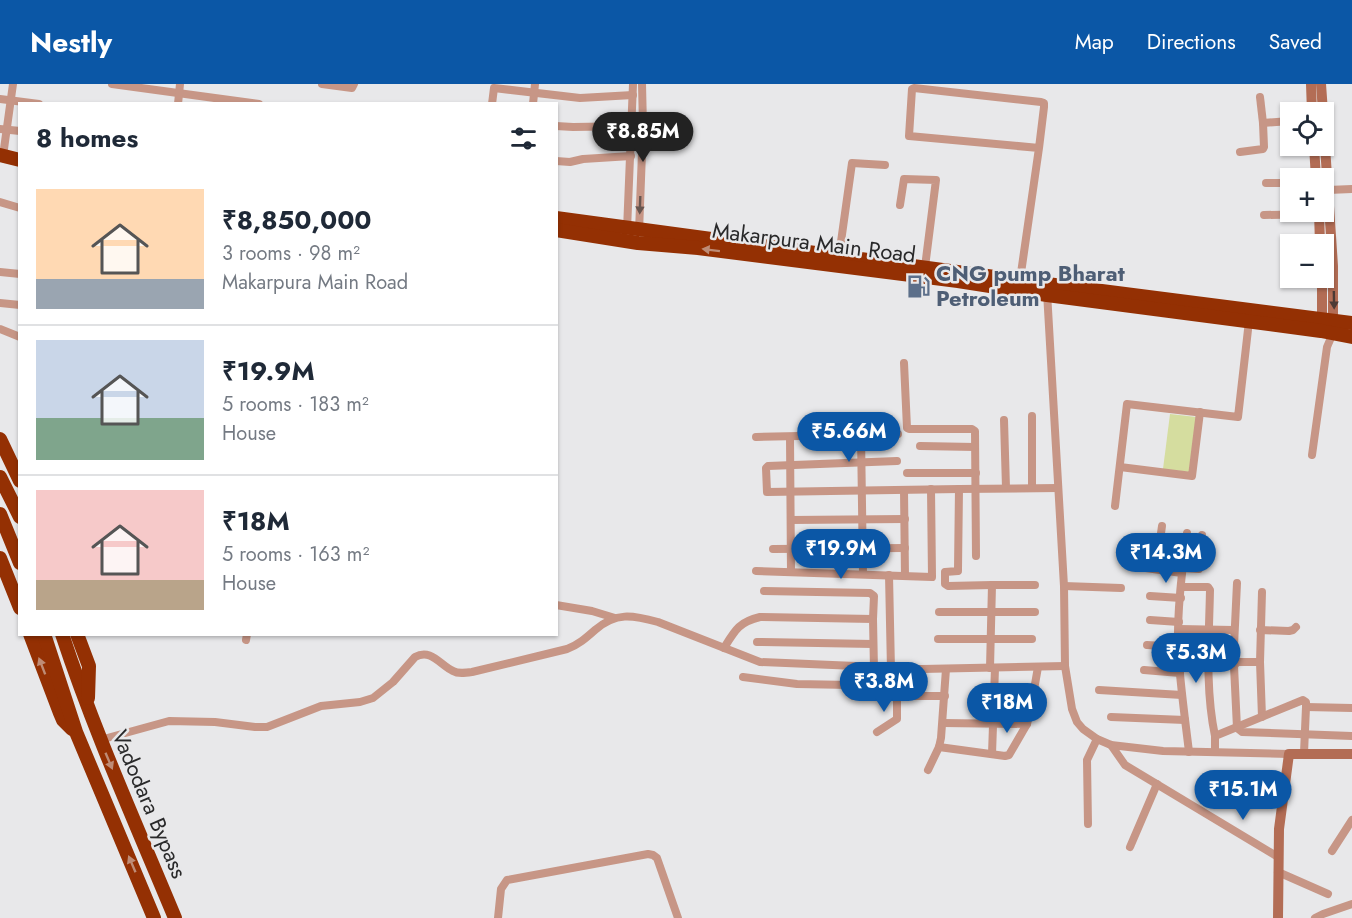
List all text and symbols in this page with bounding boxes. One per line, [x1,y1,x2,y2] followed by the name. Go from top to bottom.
[30,22,112,63] text: Nestly
[1075,27,1114,57] text: Map
[1147,27,1236,57] text: Directions
[1269,27,1322,57] text: Saved
[1280,102,1334,288] map controls
[1280,102,1334,156] button: locate
[594,112,692,163] pin: ₹8.85M
[606,117,680,146] text: ₹8.85M
[36,119,138,157] text: 8 homes
[507,122,540,155] icon: filters
[1280,168,1334,222] button: +
[635,196,644,215] one-way arrow
[222,201,372,239] text: ₹8,850,000
[84,213,156,285] icon: home
[710,214,918,270] street label: Makarpura Main Road
[1280,234,1334,288] button: −
[222,239,360,268] text: 3 rooms · 98 m²
[702,245,721,255] one-way arrow
[936,257,1125,314] place label: CNG pump Bharat Petroleum
[222,268,408,297] text: Makarpura Main Road
[905,273,931,299] fuel station icon: CNG pump Bharat Petroleum
[1329,290,1339,309] one-way arrow
[222,352,315,390] text: ₹19.9M
[84,364,156,436] icon: home
[222,390,369,419] text: 5 rooms · 183 m²
[800,412,898,463] pin: ₹5.66M
[811,417,887,446] text: ₹5.66M
[222,419,276,448] text: House
[222,502,290,540] text: ₹18M
[84,514,156,586] icon: home
[792,529,890,580] pin: ₹19.9M
[1117,533,1215,584] pin: ₹14.3M
[805,534,877,563] text: ₹19.9M
[1130,538,1202,567] text: ₹14.3M
[222,540,369,569] text: 5 rooms · 163 m²
[222,569,276,598] text: House
[1154,633,1238,684] pin: ₹5.3M
[1165,638,1227,667] text: ₹5.3M
[37,657,46,675] one-way arrow
[842,662,926,713] pin: ₹3.8M
[854,667,914,696] text: ₹3.8M
[971,683,1043,734] pin: ₹18M
[981,688,1033,717] text: ₹18M
[104,725,196,883] street label: Vadodara Bypass
[104,752,114,770] one-way arrow
[1194,770,1292,821] pin: ₹15.1M
[1209,775,1277,804] text: ₹15.1M
[127,855,136,873] one-way arrow

